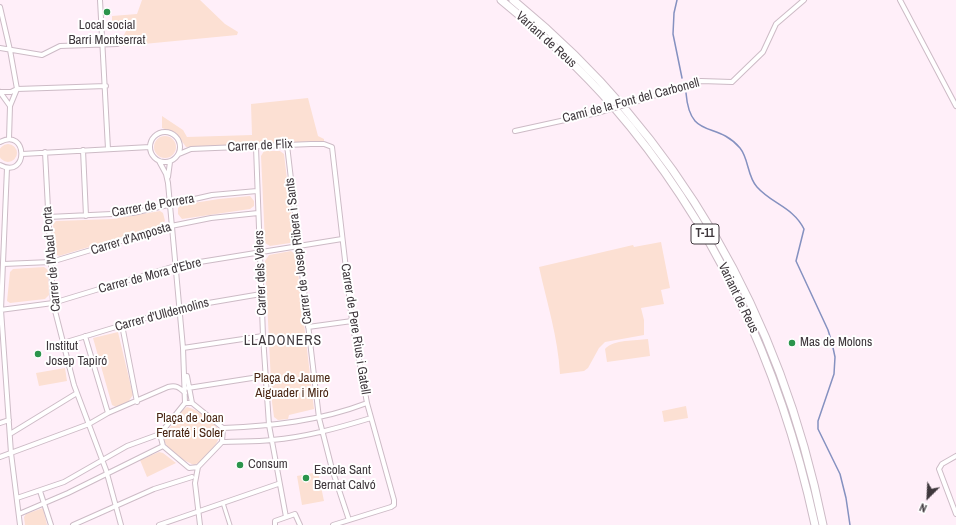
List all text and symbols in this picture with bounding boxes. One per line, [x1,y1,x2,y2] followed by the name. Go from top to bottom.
[102,7,112,17] marker: Local social Barri Montserrat
[512,9,580,71] street label: Variant de Reus
[68,18,146,49] place label: Local social Barri Montserrat
[561,75,701,127] street label: Camí de la Font del Carbonell
[227,137,293,155] street label: Carrer de Flix
[282,177,316,325] street label: Carrer de Josep Ribera i Sants
[111,191,195,221] street label: Carrer de Porrera
[40,206,64,312] street label: Carrer de l'Abad Porta
[89,219,173,259] street label: Carrer d'Amposta
[691,224,719,244] road number: T-11
[252,230,270,316] street label: Carrer dels Velers
[97,255,203,297] street label: Carrer de Mora d'Ebre
[714,260,762,336] street label: Variant de Reus
[337,263,373,395] street label: Carrer de Pere Rius i Gatell
[113,295,211,335] street label: Carrer d'Ulldemolins
[244,333,322,349] district label: LLADONERS
[800,335,872,351] place label: Mas de Molons
[787,338,797,348] marker: Mas de Molons
[46,339,107,370] place label: Institut Josep Tapiró
[33,349,43,359] marker: Institut Josep Tapiró
[254,371,330,402] park label: Plaça de Jaume Aiguader i Miró
[156,411,224,442] park label: Plaça de Joan Ferraté i Soler
[248,457,288,473] place label: Consum
[235,460,245,470] marker: Consum
[314,463,376,494] place label: Escola Sant Bernat Calvó
[301,473,311,483] marker: Escola Sant Bernat Calvó
[908,477,948,517] north arrow
[917,500,929,516] text: N

